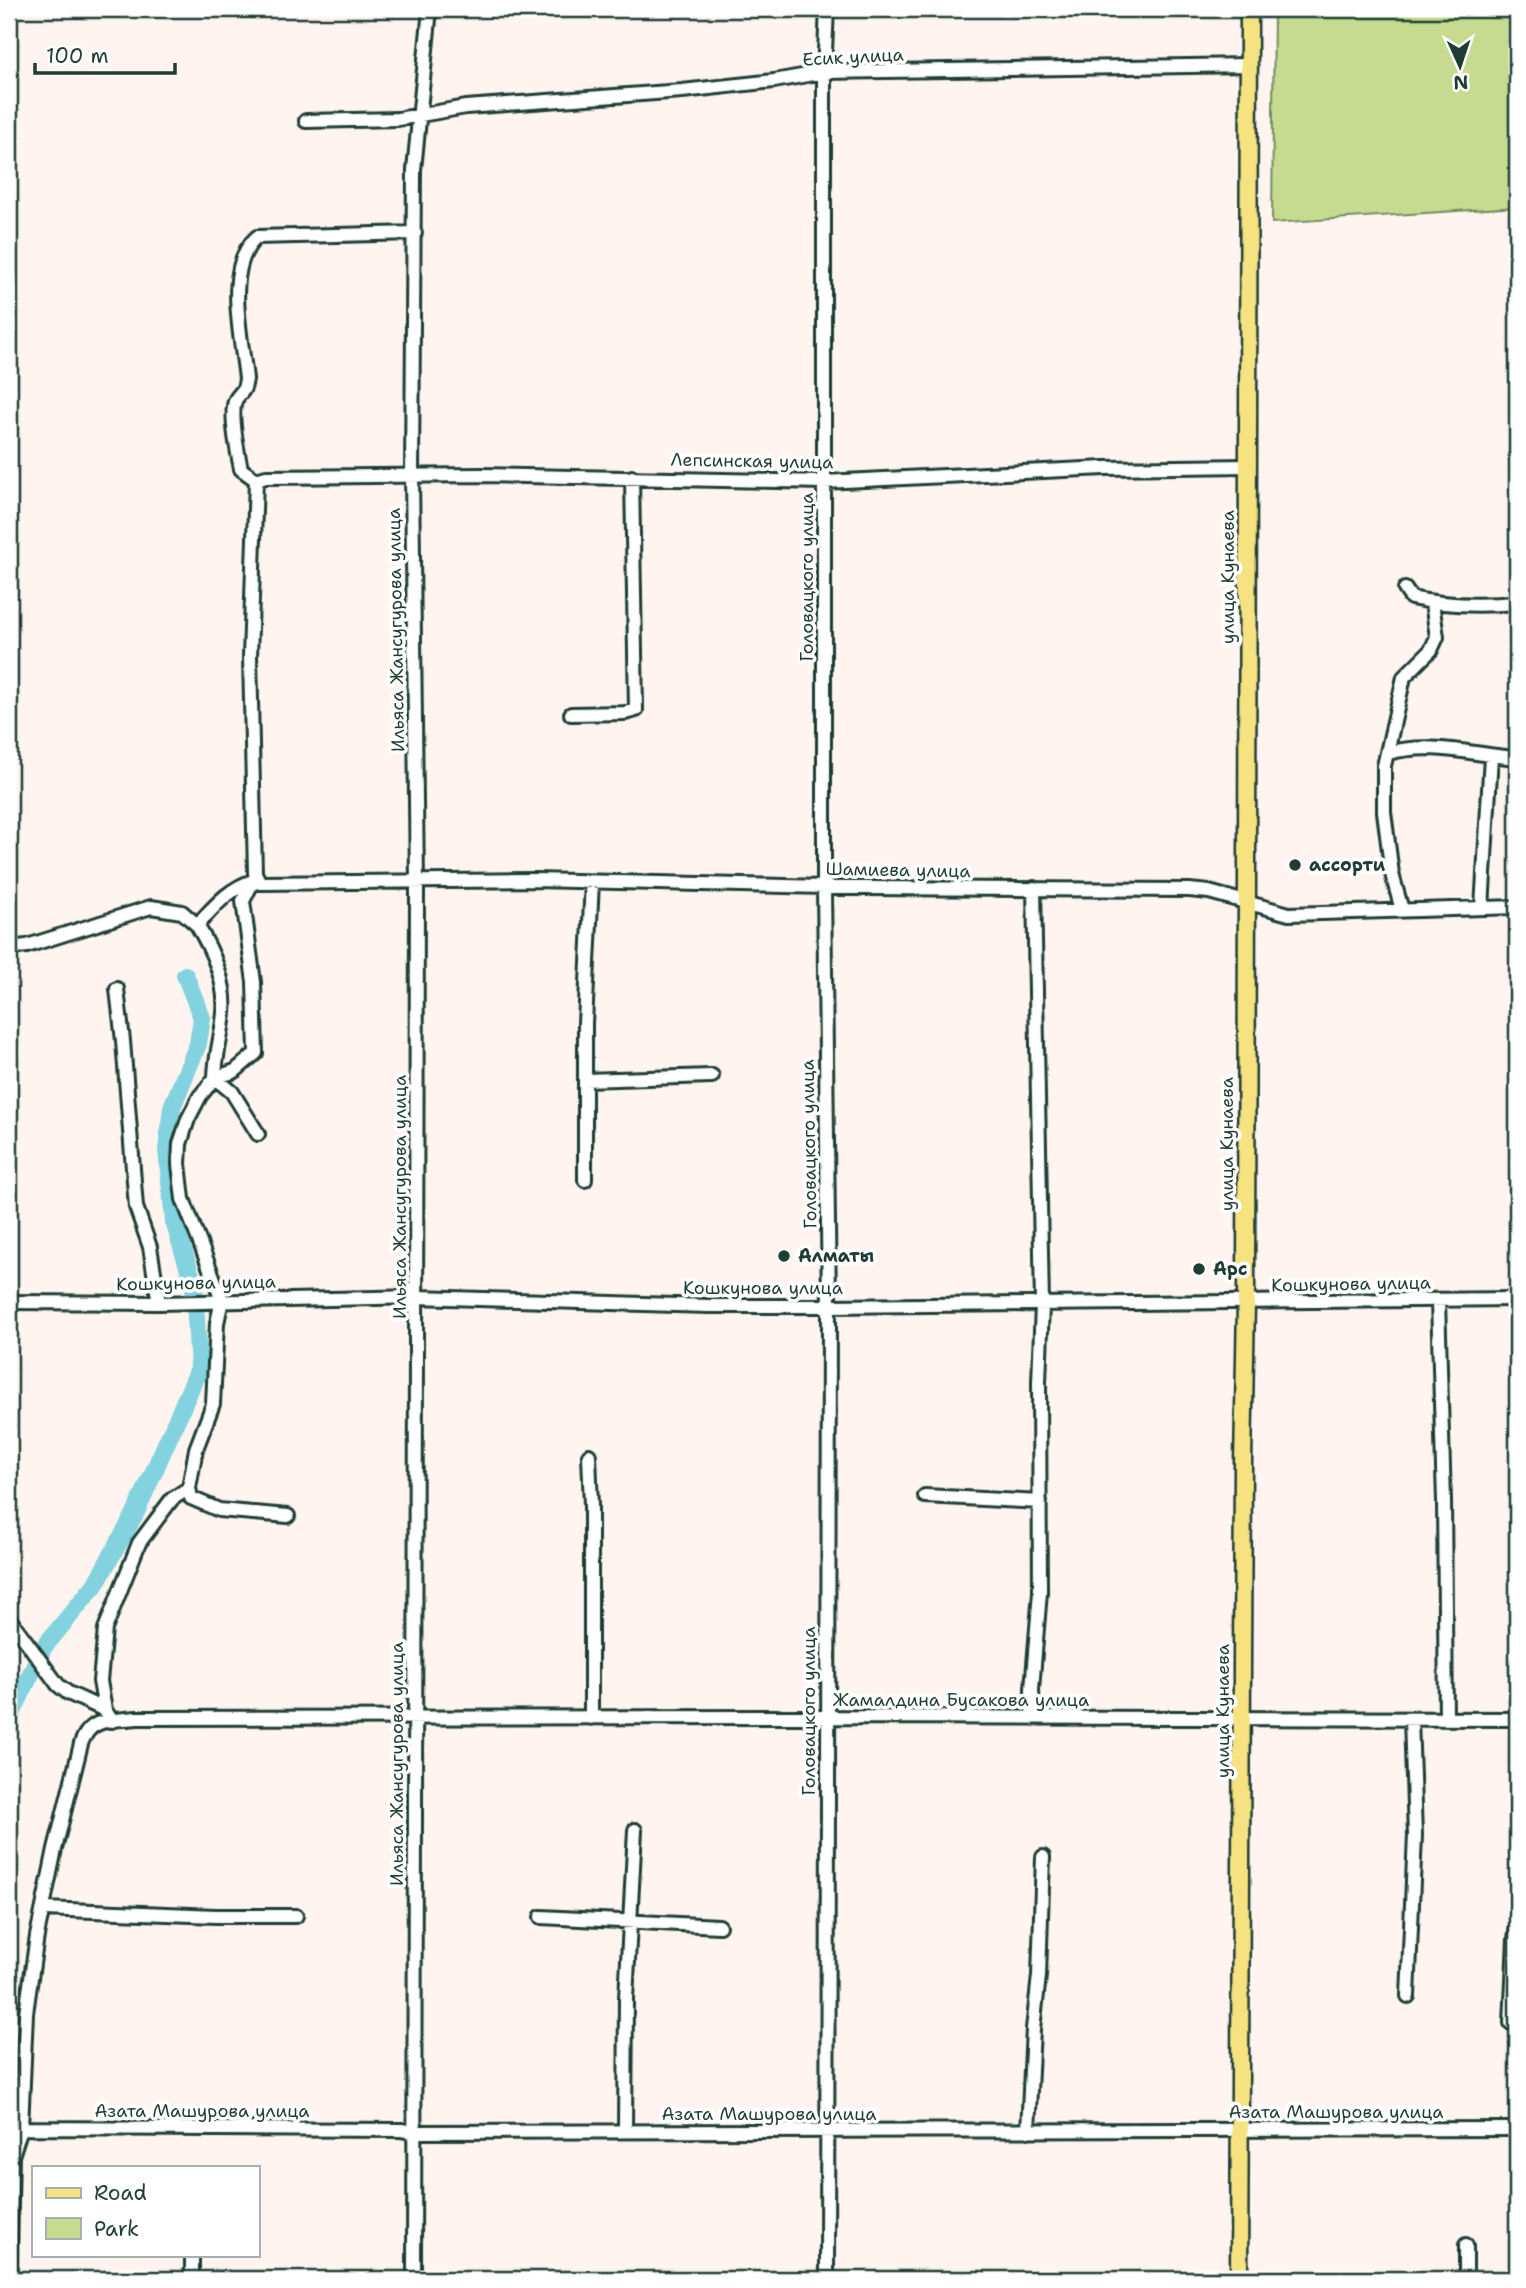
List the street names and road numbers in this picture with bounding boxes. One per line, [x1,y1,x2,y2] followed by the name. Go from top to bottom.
[802,42,904,72] street label: Есик улица
[670,448,834,474] street label: Лепсинская улица
[795,493,819,662] street label: Головацкого улица
[382,508,410,752] street label: Ильяса Жансугурова улица
[1216,510,1240,644] street label: улица Кунаева
[825,857,971,883] street label: Шамиева улица
[796,1059,822,1229] street label: Головацкого улица
[388,1075,412,1319] street label: Ильяса Жансугурова улица
[1215,1077,1239,1211] street label: улица Кунаева
[116,1270,276,1296] street label: Кошкунова улица
[1271,1271,1431,1297] street label: Кошкунова улица
[683,1276,843,1300] street label: Кошкунова улица
[797,1627,821,1796] street label: Головацкого улица
[385,1642,409,1886] street label: Ильяса Жансугурова улица
[1211,1644,1235,1778] street label: улица Кунаева
[833,1688,1089,1712] street label: Жамалдина Бусакова улица
[94,2099,310,2123] street label: Азата Машурова улица
[1228,2100,1444,2124] street label: Азата Машурова улица
[661,2102,877,2126] street label: Азата Машурова улица

